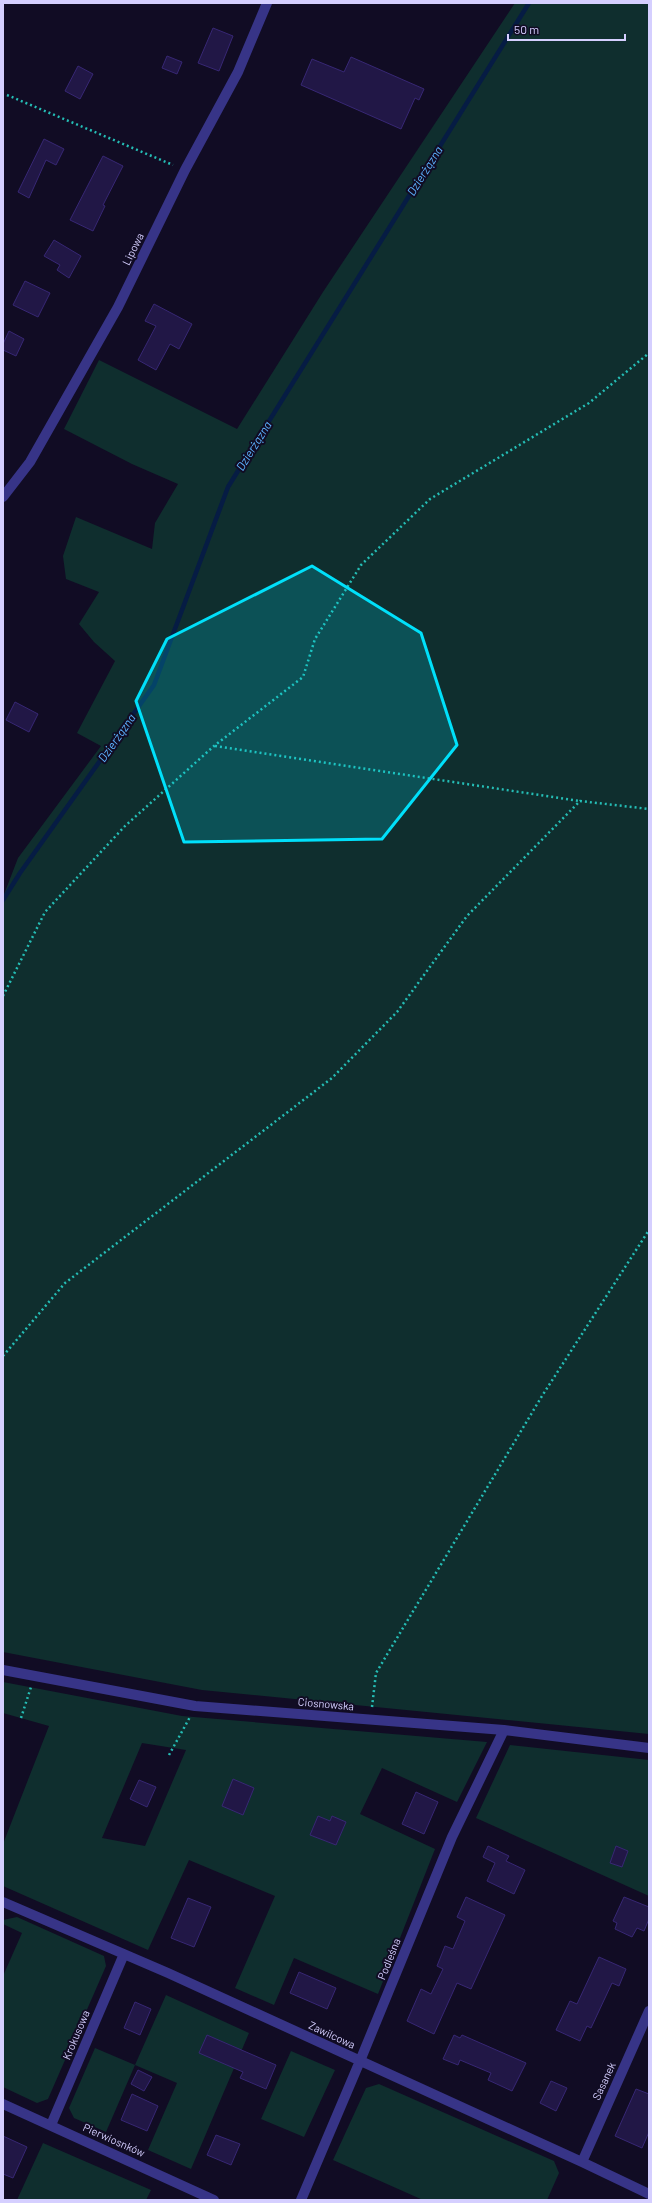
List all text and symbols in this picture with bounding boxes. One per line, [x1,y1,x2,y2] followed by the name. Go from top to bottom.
[508,16,625,42] scale bar
[514,22,539,36] text: 50 m
[404,143,445,198] water label: Dzierżązna
[119,231,146,267] street label: Lipowa
[233,418,274,473] water label: Dzierżązna
[95,711,138,764] water label: Dzierżązna
[297,1695,355,1712] street label: Ciosnowska
[374,1936,403,1981] street label: Podleśna
[59,2008,92,2062] street label: Krokusowa
[307,2018,358,2051] street label: Zawilcowa
[589,2059,618,2102] street label: Sasanek
[81,2120,147,2159] street label: Pierwiosnków

